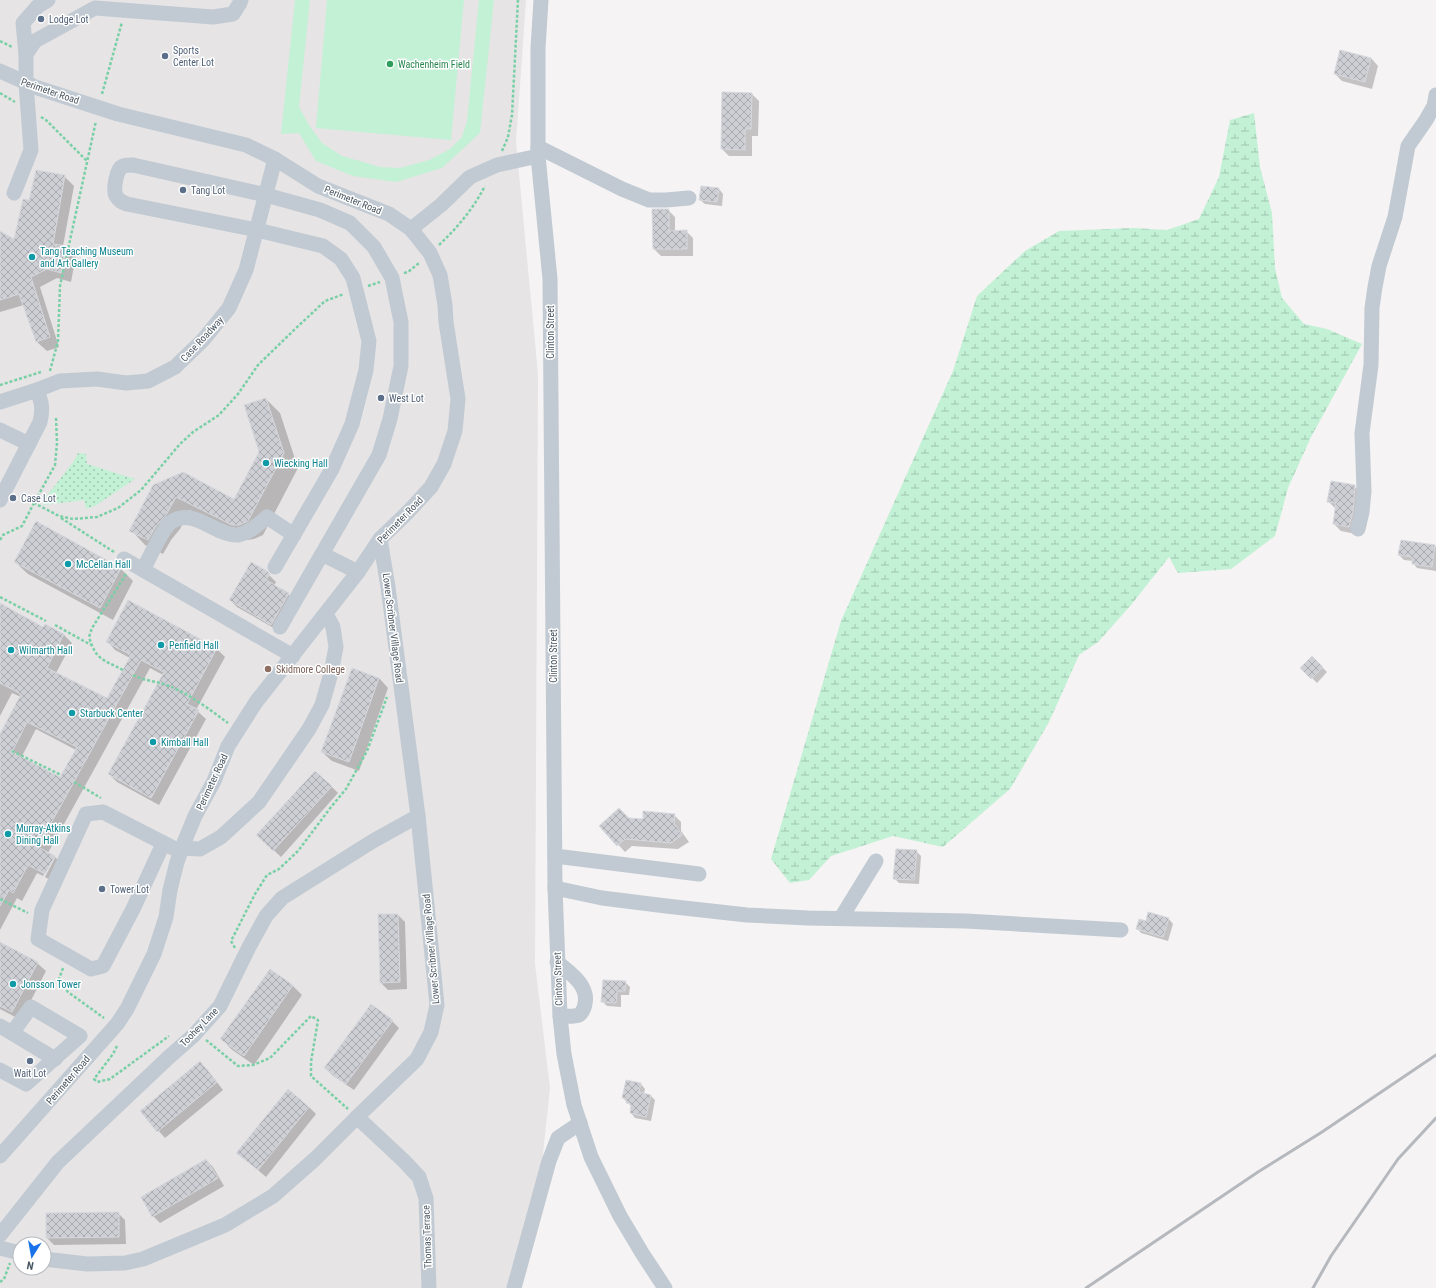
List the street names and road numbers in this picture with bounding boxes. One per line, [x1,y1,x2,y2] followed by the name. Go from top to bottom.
[19,76,81,106] street label: Perimeter Road
[323,184,383,216] street label: Perimeter Road
[545,305,556,359] street label: Clinton Street
[178,314,226,364] street label: Case Roadway
[375,494,425,546] street label: Perimeter Road
[381,572,405,684] street label: Lower Scribner Village Road
[548,629,559,683] street label: Clinton Street
[194,752,230,812] street label: Perimeter Road
[421,893,441,1005] street label: Lower Scribner Village Road
[552,952,564,1006] street label: Clinton Street
[178,1005,220,1049] street label: Toohey Lane
[44,1053,92,1107] street label: Perimeter Road
[420,1205,434,1269] street label: Thomas Terrace

